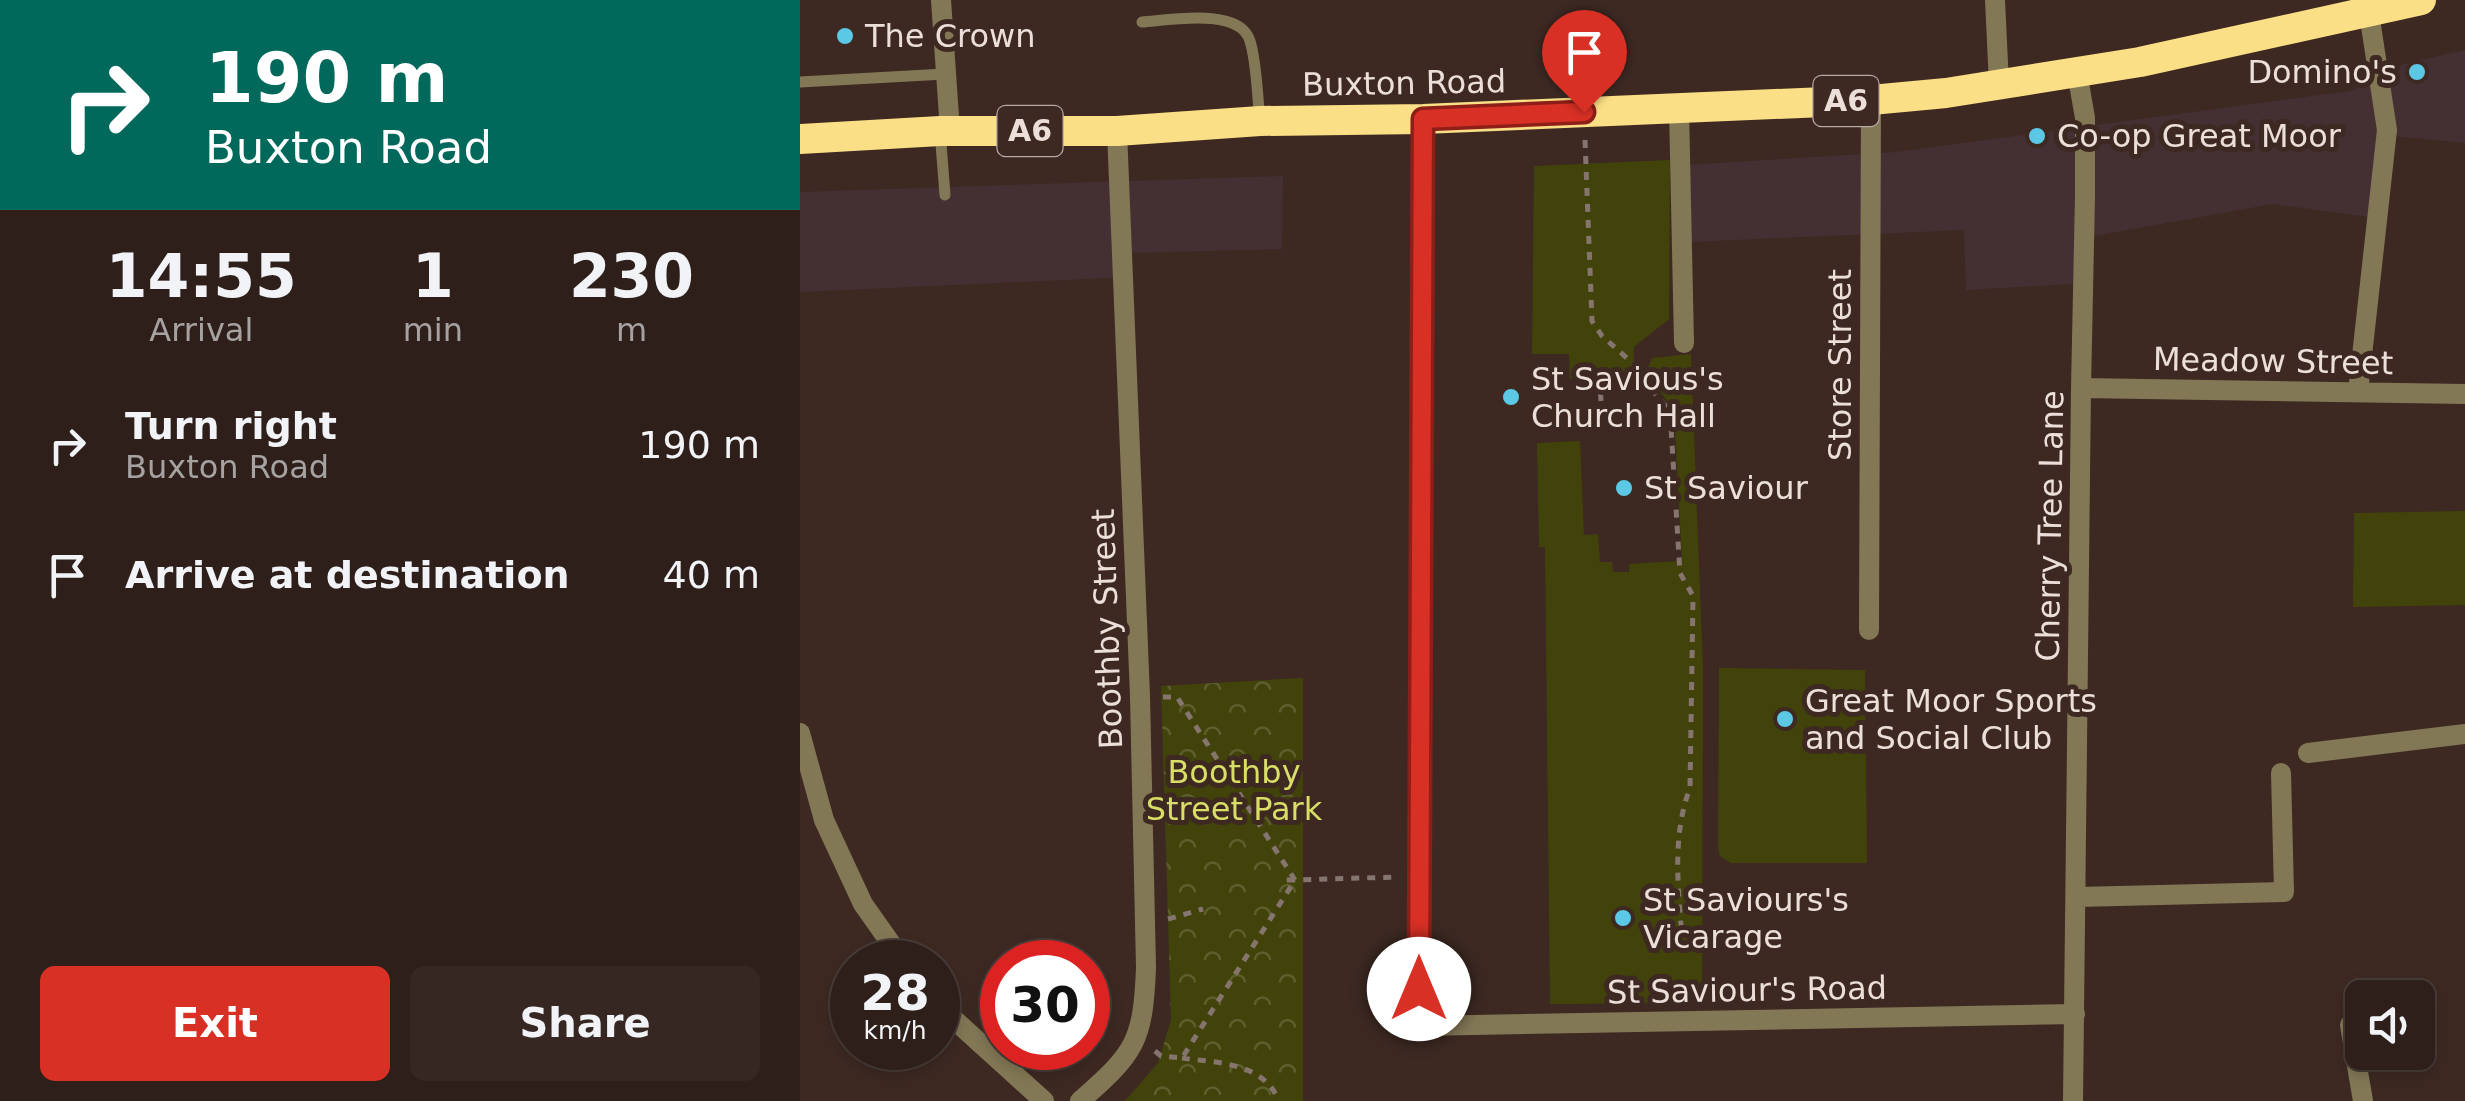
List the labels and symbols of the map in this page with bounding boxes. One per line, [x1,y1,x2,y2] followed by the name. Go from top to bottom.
[1542,10,1627,113] pin
[864,17,1036,55] place label: The Crown
[834,25,856,47] marker: The Crown
[2247,53,2397,91] place label: Domino's
[2406,61,2428,83] marker: Domino's
[1302,62,1506,104] street label: Buxton Road
[1814,76,1878,126] road number: A6
[998,106,1062,156] road number: A6
[2057,117,2342,155] place label: Co-op Great Moor
[2026,125,2048,147] marker: Co-op Great Moor
[1821,269,1859,461] street label: Store Street
[2152,340,2394,382] street label: Meadow Street
[1531,360,1724,435] place label: St Savious's Church Hall
[1500,386,1522,408] marker: St Savious's Church Hall
[2029,390,2071,662] street label: Cherry Tree Lane
[1644,469,1809,507] place label: St Saviour
[1613,477,1635,499] marker: St Saviour
[1084,508,1130,750] street label: Boothby Street
[1805,682,2097,757] place label: Great Moor Sports and Social Club
[1774,708,1796,730] marker: Great Moor Sports and Social Club
[1146,753,1323,828] park label: Boothby Street Park
[1643,881,1849,956] place label: St Saviours's Vicarage
[1612,907,1634,929] marker: St Saviours's Vicarage
[1367,937,1471,1041] position arrow
[980,940,1110,1070] speed limit sign: 30
[1607,969,1887,1011] street label: St Saviour's Road

